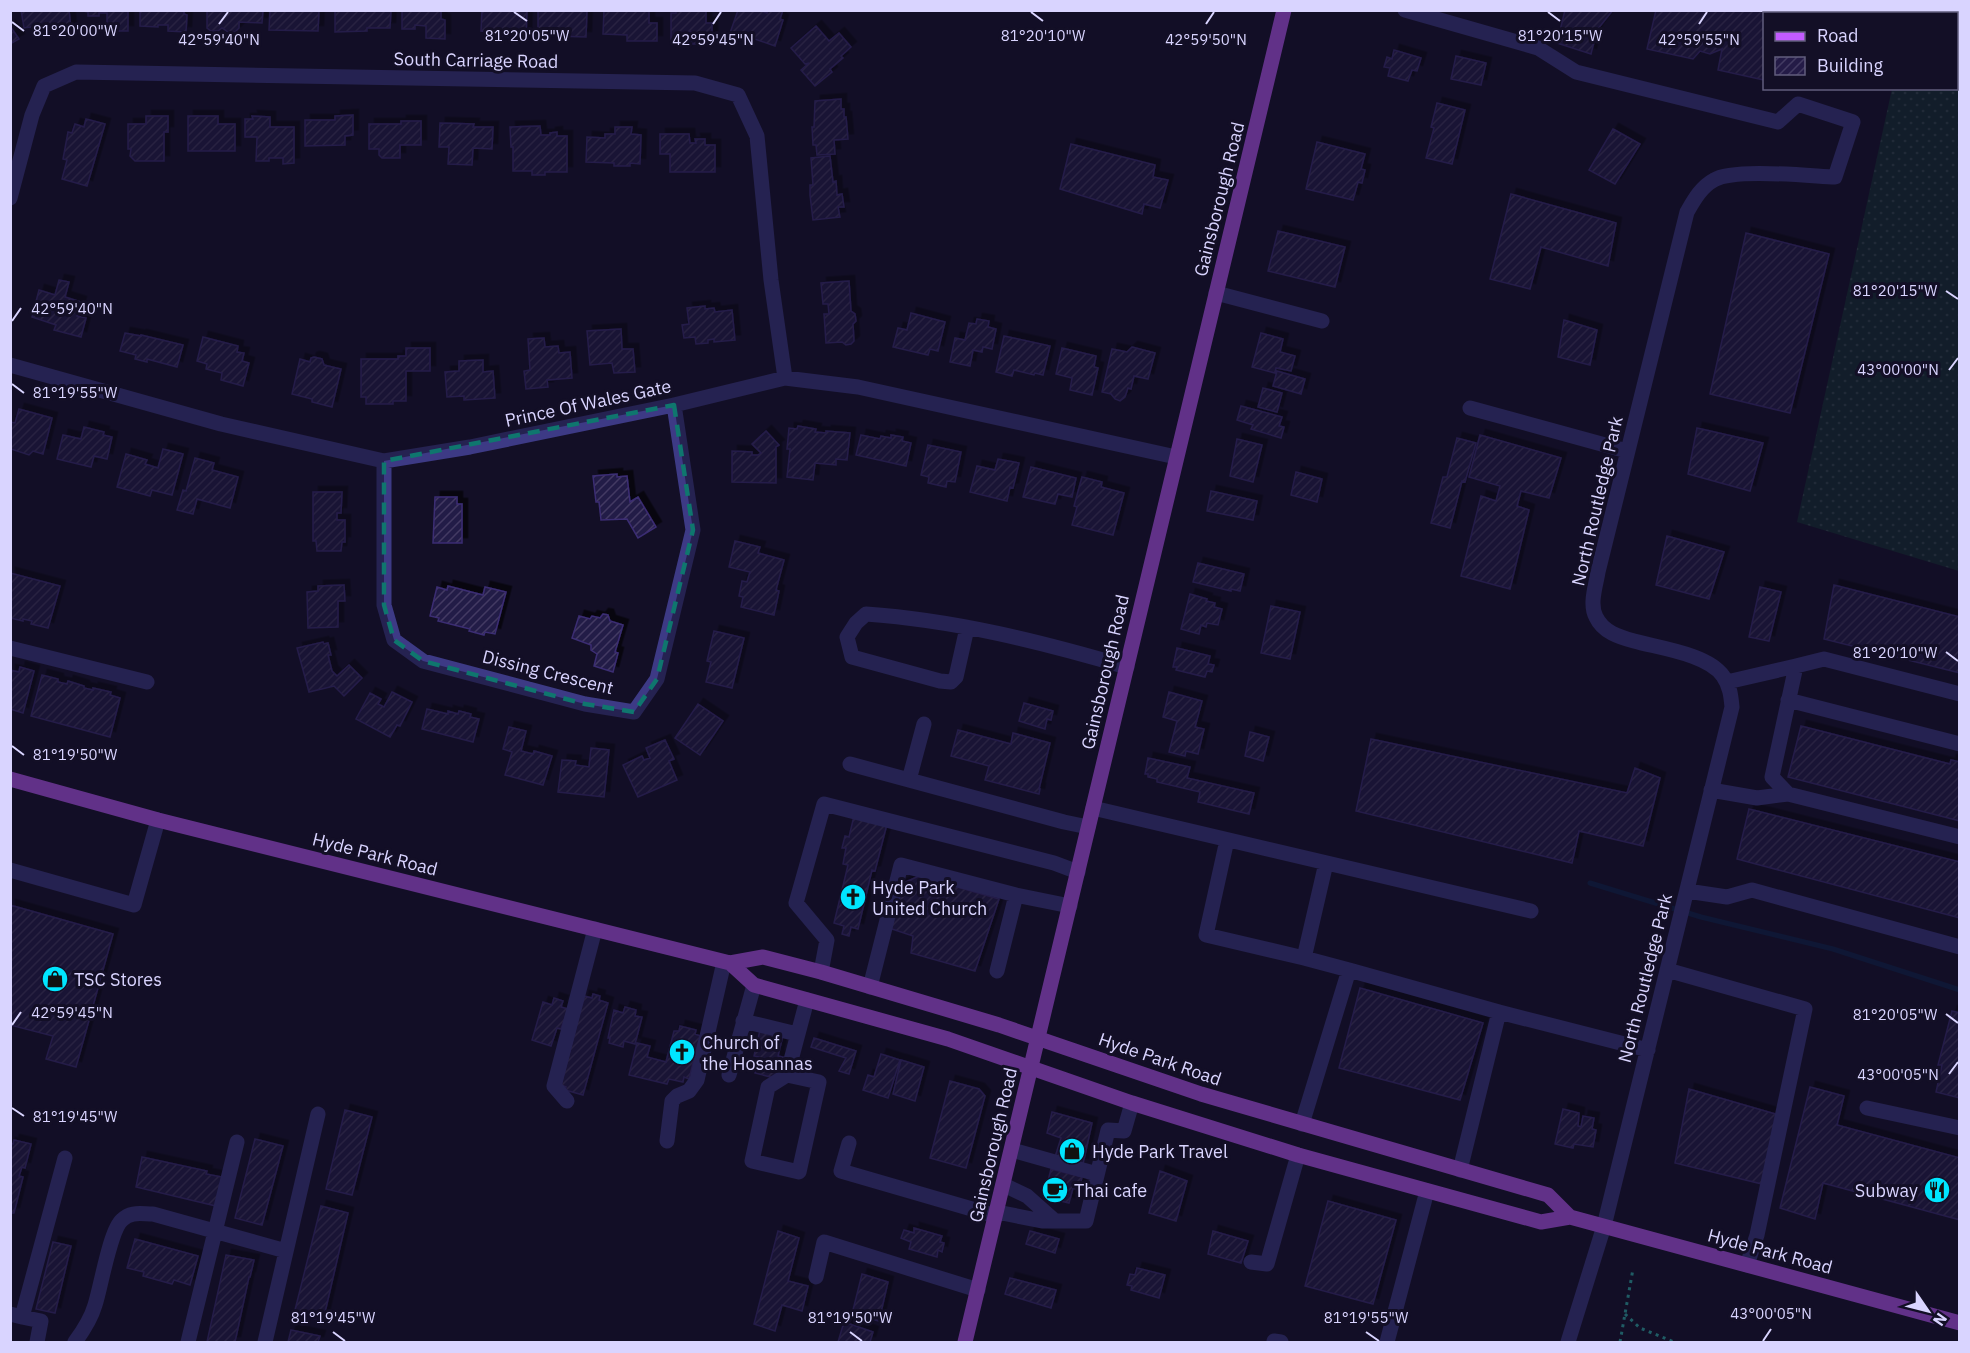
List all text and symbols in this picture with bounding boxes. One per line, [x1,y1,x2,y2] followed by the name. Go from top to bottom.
[1763,12,1958,90] legend
[33,21,118,40] text: 81°20'00"W
[1817,24,1858,47] text: Road
[485,26,570,45] text: 81°20'05"W
[1001,26,1086,45] text: 81°20'10"W
[1518,26,1603,45] text: 81°20'15"W
[178,30,260,49] text: 42°59'40"N
[672,30,754,49] text: 42°59'45"N
[1165,30,1247,49] text: 42°59'50"N
[1658,30,1740,49] text: 42°59'55"N
[394,47,558,73] street label: South Carriage Road
[1817,54,1884,77] text: Building
[1189,119,1249,279] street label: Gainsborough Road
[1853,281,1938,300] text: 81°20'15"W
[31,299,113,318] text: 42°59'40"N
[1857,360,1939,379] text: 43°00'00"N
[503,374,673,432] street label: Prince Of Wales Gate
[33,383,118,402] text: 81°19'55"W
[1566,413,1628,588] street label: North Routledge Park
[1076,592,1134,752] street label: Gainsborough Road
[1853,643,1938,662] text: 81°20'10"W
[480,645,616,699] street label: Dissing Crescent
[33,745,118,764] text: 81°19'50"W
[310,827,440,881] street label: Hyde Park Road
[872,876,987,920] place label: Hyde Park United Church
[838,882,868,912] church icon: Hyde Park United Church
[1613,891,1677,1065] street label: North Routledge Park
[40,964,70,994] shop icon: TSC Stores
[74,968,162,991] place label: TSC Stores
[31,1003,113,1022] text: 42°59'45"N
[1853,1005,1938,1024] text: 81°20'05"W
[1096,1027,1224,1091] street label: Hyde Park Road
[702,1031,813,1075] place label: Church of the Hosannas
[667,1037,697,1067] church icon: Church of the Hosannas
[964,1065,1022,1225] street label: Gainsborough Road
[1857,1065,1939,1084] text: 43°00'05"N
[33,1107,118,1126] text: 81°19'45"W
[1057,1136,1087,1166] shop icon: Hyde Park Travel
[1092,1140,1228,1163] place label: Hyde Park Travel
[1040,1175,1070,1205] cafe icon: Thai cafe
[1922,1175,1952,1205] restaurant icon: Subway
[1074,1179,1147,1202] place label: Thai cafe
[1855,1179,1918,1202] place label: Subway
[1705,1223,1835,1279] street label: Hyde Park Road
[1898,1281,1958,1341] north arrow
[1730,1304,1812,1323] text: 43°00'05"N
[291,1308,376,1327] text: 81°19'45"W
[808,1308,893,1327] text: 81°19'50"W
[1324,1308,1409,1327] text: 81°19'55"W
[1929,1309,1952,1330] text: N

